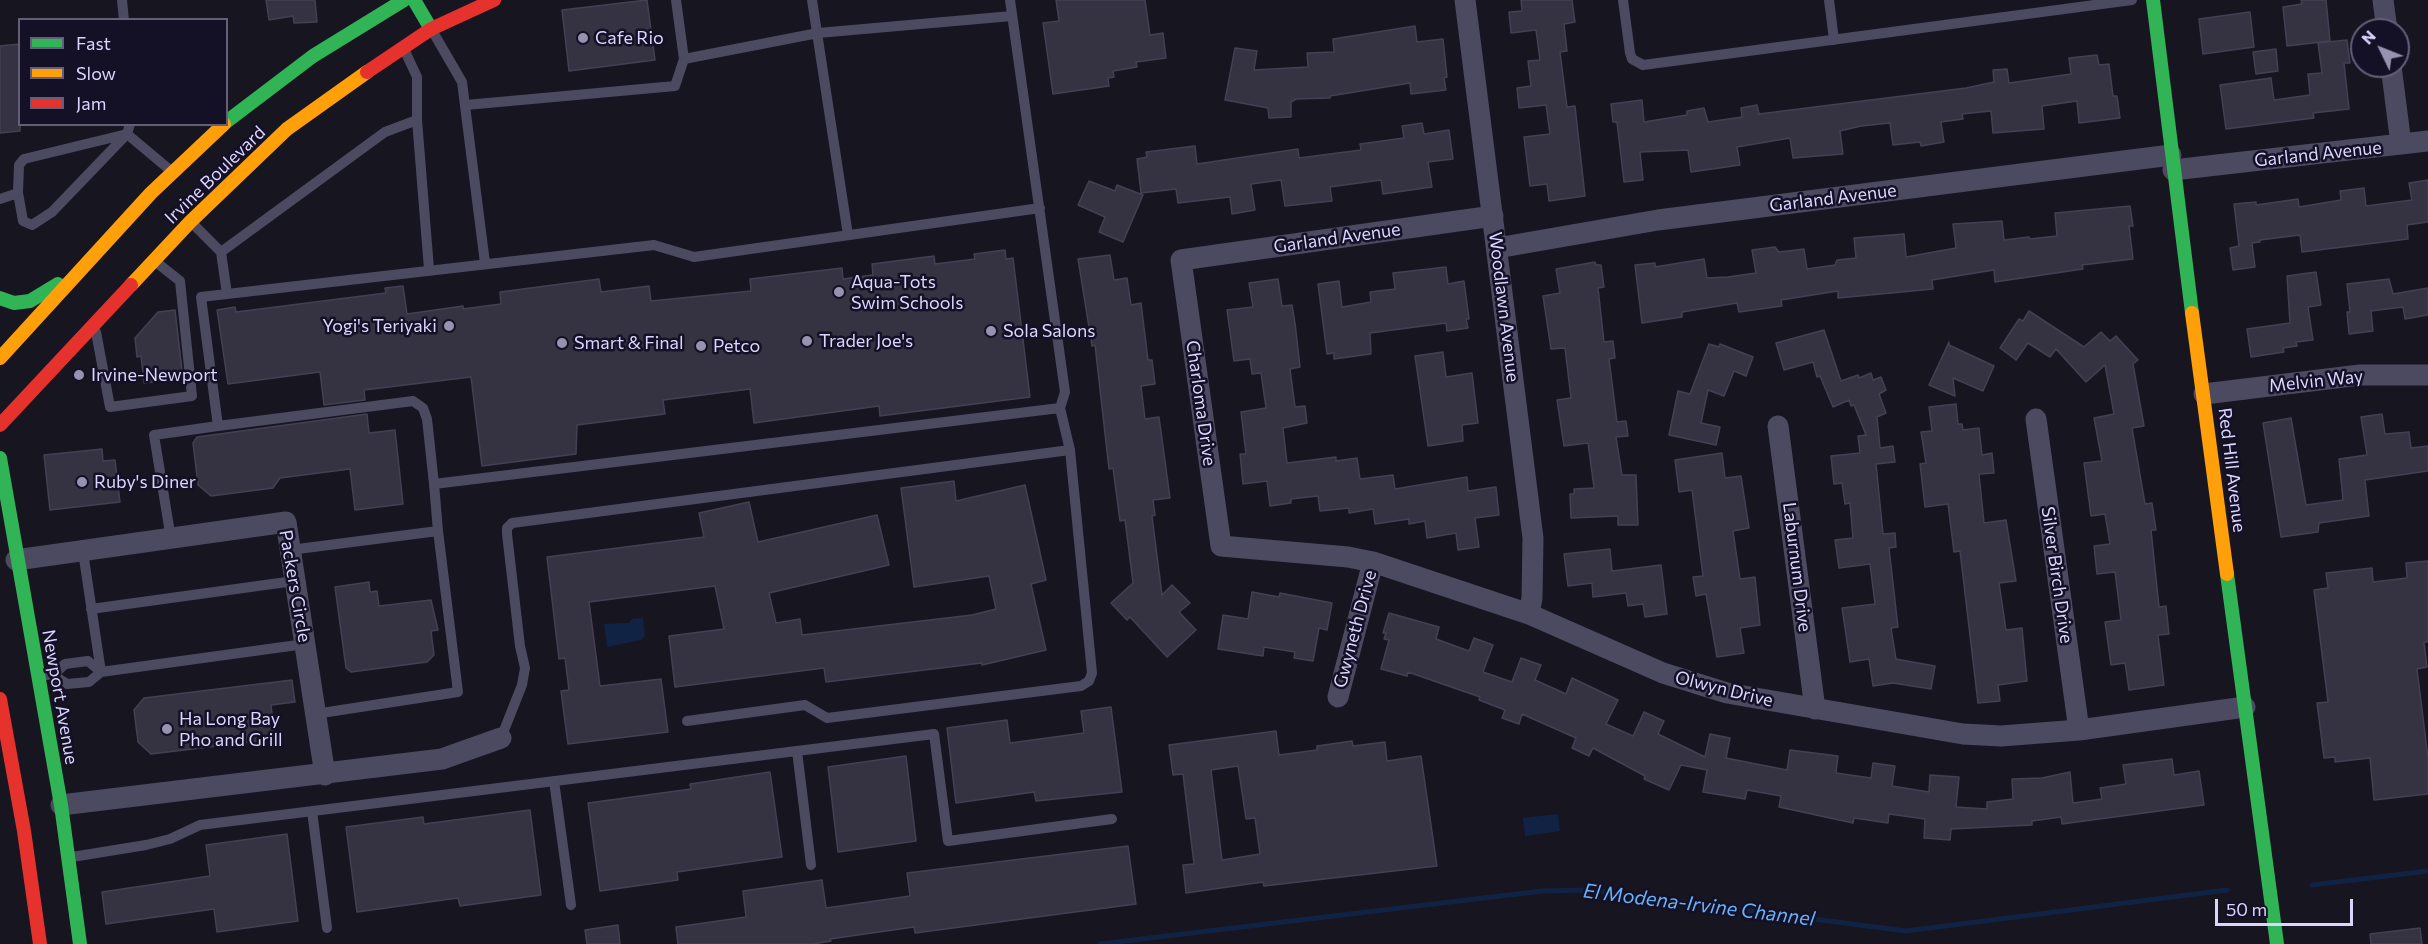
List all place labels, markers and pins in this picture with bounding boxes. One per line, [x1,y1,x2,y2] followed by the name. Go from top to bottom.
[595,27,664,49] place label: Cafe Rio
[576,31,590,45] marker: Cafe Rio
[851,271,963,314] place label: Aqua-Tots Swim Schools
[832,285,846,299] marker: Aqua-Tots Swim Schools
[322,315,437,337] place label: Yogi's Teriyaki
[442,319,456,333] marker: Yogi's Teriyaki
[1003,320,1096,342] place label: Sola Salons
[984,324,998,338] marker: Sola Salons
[819,330,913,352] place label: Trader Joe's
[574,332,684,354] place label: Smart & Final
[800,334,814,348] marker: Trader Joe's
[713,335,760,357] place label: Petco
[555,336,569,350] marker: Smart & Final
[694,339,708,353] marker: Petco
[91,364,218,386] place label: Irvine-Newport
[72,368,86,382] marker: Irvine-Newport
[94,471,196,493] place label: Ruby's Diner
[75,475,89,489] marker: Ruby's Diner
[179,708,283,750] place label: Ha Long Bay Pho and Grill
[160,722,174,736] marker: Ha Long Bay Pho and Grill

